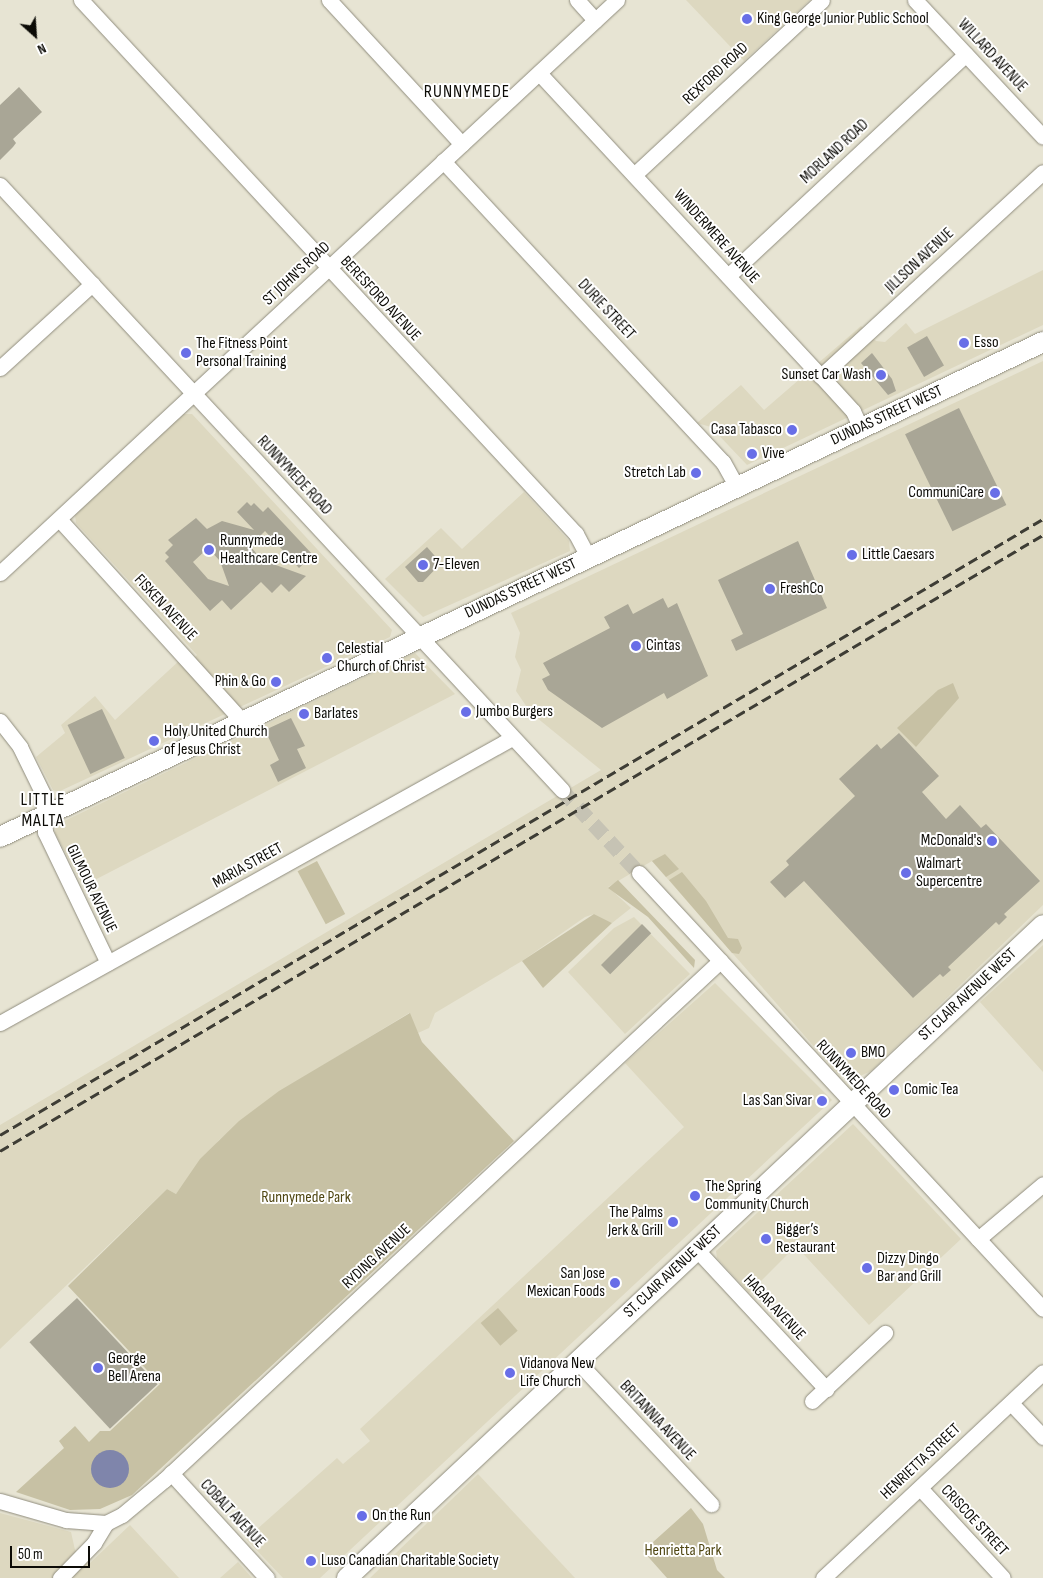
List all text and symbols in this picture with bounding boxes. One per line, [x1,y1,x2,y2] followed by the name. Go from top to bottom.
[757,9,929,29] place label: King George Junior Public School
[10,10,60,60] north arrow
[741,13,753,25] marker: King George Junior Public School
[953,15,1031,97] street label: WILLARD AVENUE
[679,39,753,109] street label: REXFORD ROAD
[35,40,49,58] text: N
[423,81,511,103] district label: RUNNYMEDE
[797,116,873,188] street label: MORLAND ROAD
[669,186,763,288] street label: WINDERMERE AVENUE
[882,224,958,298] street label: JILLSON AVENUE
[259,238,335,310] street label: ST JOHN'S ROAD
[336,253,424,345] street label: BERESFORD AVENUE
[573,276,639,344] street label: DURIE STREET
[974,333,999,353] place label: Esso
[196,334,288,372] place label: The Fitness Point Personal Training
[958,337,970,349] marker: Esso
[180,347,192,359] marker: The Fitness Point Personal Training
[782,365,871,385] place label: Sunset Car Wash
[875,369,887,381] marker: Sunset Car Wash
[828,382,946,450] street label: DUNDAS STREET WEST
[711,420,782,440] place label: Casa Tabasco
[786,424,798,436] marker: Casa Tabasco
[252,432,336,520] street label: RUNNYMEDE ROAD
[762,444,785,464] place label: Vive
[746,448,758,460] marker: Vive
[624,463,686,483] place label: Stretch Lab
[690,467,702,479] marker: Stretch Lab
[908,483,984,503] place label: CommuniCare
[988,486,1002,500] marker: CommuniCare
[220,531,318,569] place label: Runnymede Healthcare Centre
[202,543,216,557] marker: Runnymede Healthcare Centre
[862,545,935,565] place label: Little Caesars
[846,549,858,561] marker: Little Caesars
[433,555,480,575] place label: 7-Eleven
[462,555,580,623] street label: DUNDAS STREET WEST
[417,559,429,571] marker: 7-Eleven
[129,571,201,645] street label: FISKEN AVENUE
[780,579,824,599] place label: FreshCo
[764,583,776,595] marker: FreshCo
[646,636,680,656] place label: Cintas
[337,639,425,677] place label: Celestial Church of Christ
[630,640,642,652] marker: Cintas
[321,652,333,664] marker: Celestial Church of Christ
[215,672,266,692] place label: Phin & Go
[270,676,282,688] marker: Phin & Go
[476,702,553,722] place label: Jumbo Burgers
[314,704,358,724] place label: Barlates
[460,706,472,718] marker: Jumbo Burgers
[298,708,310,720] marker: Barlates
[164,722,267,760] place label: Holy United Church of Jesus Christ
[148,735,160,747] marker: Holy United Church of Jesus Christ
[20,790,66,832] district label: LITTLE MALTA
[921,831,982,851] place label: McDonald's
[986,835,998,847] marker: McDonald's
[210,839,286,893] street label: MARIA STREET
[61,842,121,936] street label: GILMOUR AVENUE
[916,854,982,892] place label: Walmart Supercentre
[900,867,912,879] marker: Walmart Supercentre
[915,945,1021,1045] street label: ST. CLAIR AVENUE WEST
[811,1036,895,1124] street label: RUNNYMEDE ROAD
[861,1043,886,1063] place label: BMO
[845,1047,857,1059] marker: BMO
[904,1080,958,1100] place label: Comic Tea
[888,1084,900,1096] marker: Comic Tea
[743,1091,812,1111] place label: Las San Sivar
[816,1095,828,1107] marker: Las San Sivar
[705,1177,809,1215] place label: The Spring Community Church
[261,1188,351,1208] park label: Runnymede Park
[689,1190,701,1202] marker: The Spring Community Church
[608,1203,663,1241] place label: The Palms Jerk & Grill
[667,1216,679,1228] marker: The Palms Jerk & Grill
[339,1220,415,1294] street label: RYDING AVENUE
[776,1220,835,1258] place label: Bigger’s Restaurant
[620,1222,726,1322] street label: ST. CLAIR AVENUE WEST
[760,1233,772,1245] marker: Bigger’s Restaurant
[877,1249,941,1287] place label: Dizzy Dingo Bar and Grill
[861,1262,873,1274] marker: Dizzy Dingo Bar and Grill
[527,1264,605,1302] place label: San Jose Mexican Foods
[739,1271,809,1345] street label: HAGAR AVENUE
[609,1277,621,1289] marker: San Jose Mexican Foods
[108,1349,161,1387] place label: George Bell Arena
[520,1354,595,1392] place label: Vidanova New Life Church
[92,1362,104,1374] marker: George Bell Arena
[504,1367,516,1379] marker: Vidanova New Life Church
[615,1377,699,1465] street label: BRITANNIA AVENUE
[877,1420,965,1504] street label: HENRIETTA STREET
[196,1476,268,1552] street label: COBALT AVENUE
[936,1481,1012,1561] street label: CRISCOE STREET
[372,1506,431,1526] place label: On the Run
[356,1510,368,1522] marker: On the Run
[12,1536,92,1568] scale bar
[644,1541,722,1561] park label: Henrietta Park
[18,1545,43,1564] text: 50 m
[321,1551,499,1571] place label: Luso Canadian Charitable Society
[305,1555,317,1567] marker: Luso Canadian Charitable Society

